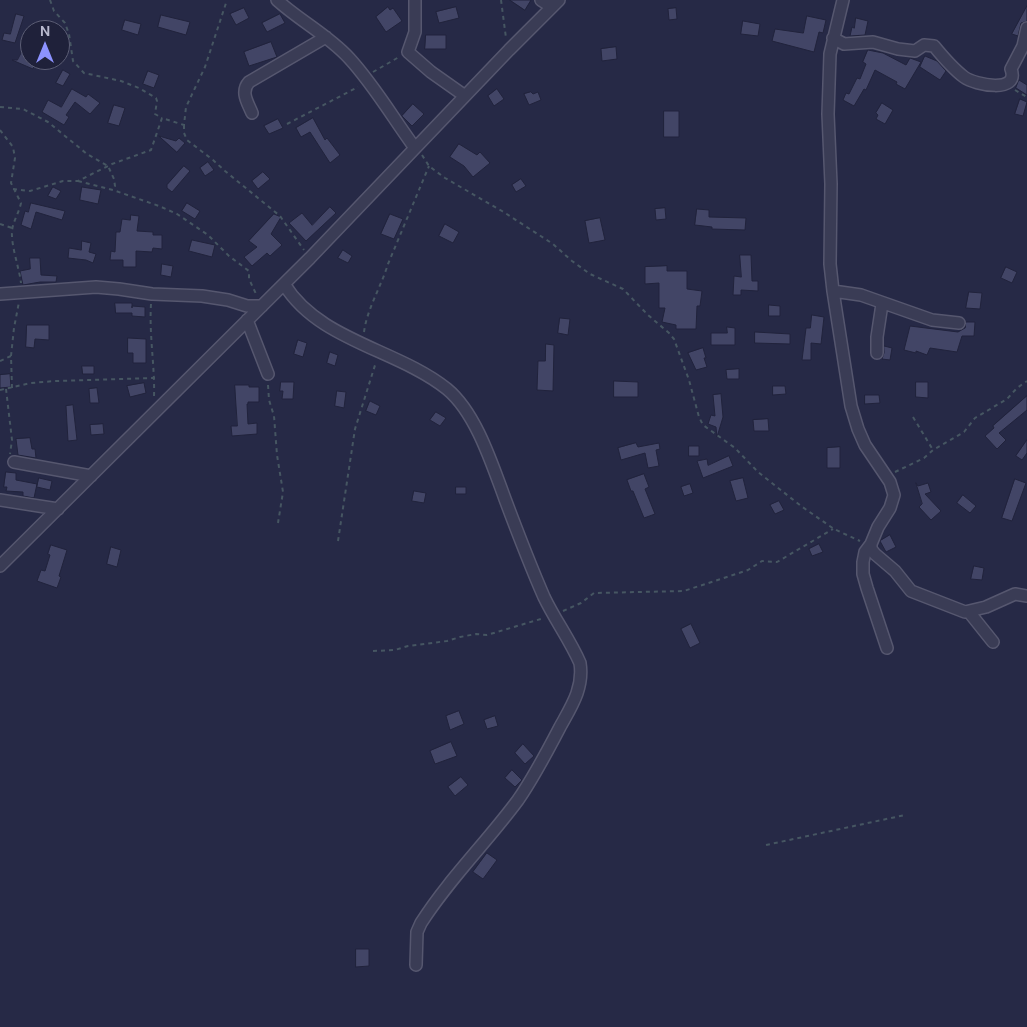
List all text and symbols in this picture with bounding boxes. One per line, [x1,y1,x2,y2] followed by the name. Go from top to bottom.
[20,20,70,70] north arrow
[40,22,50,40] text: N

